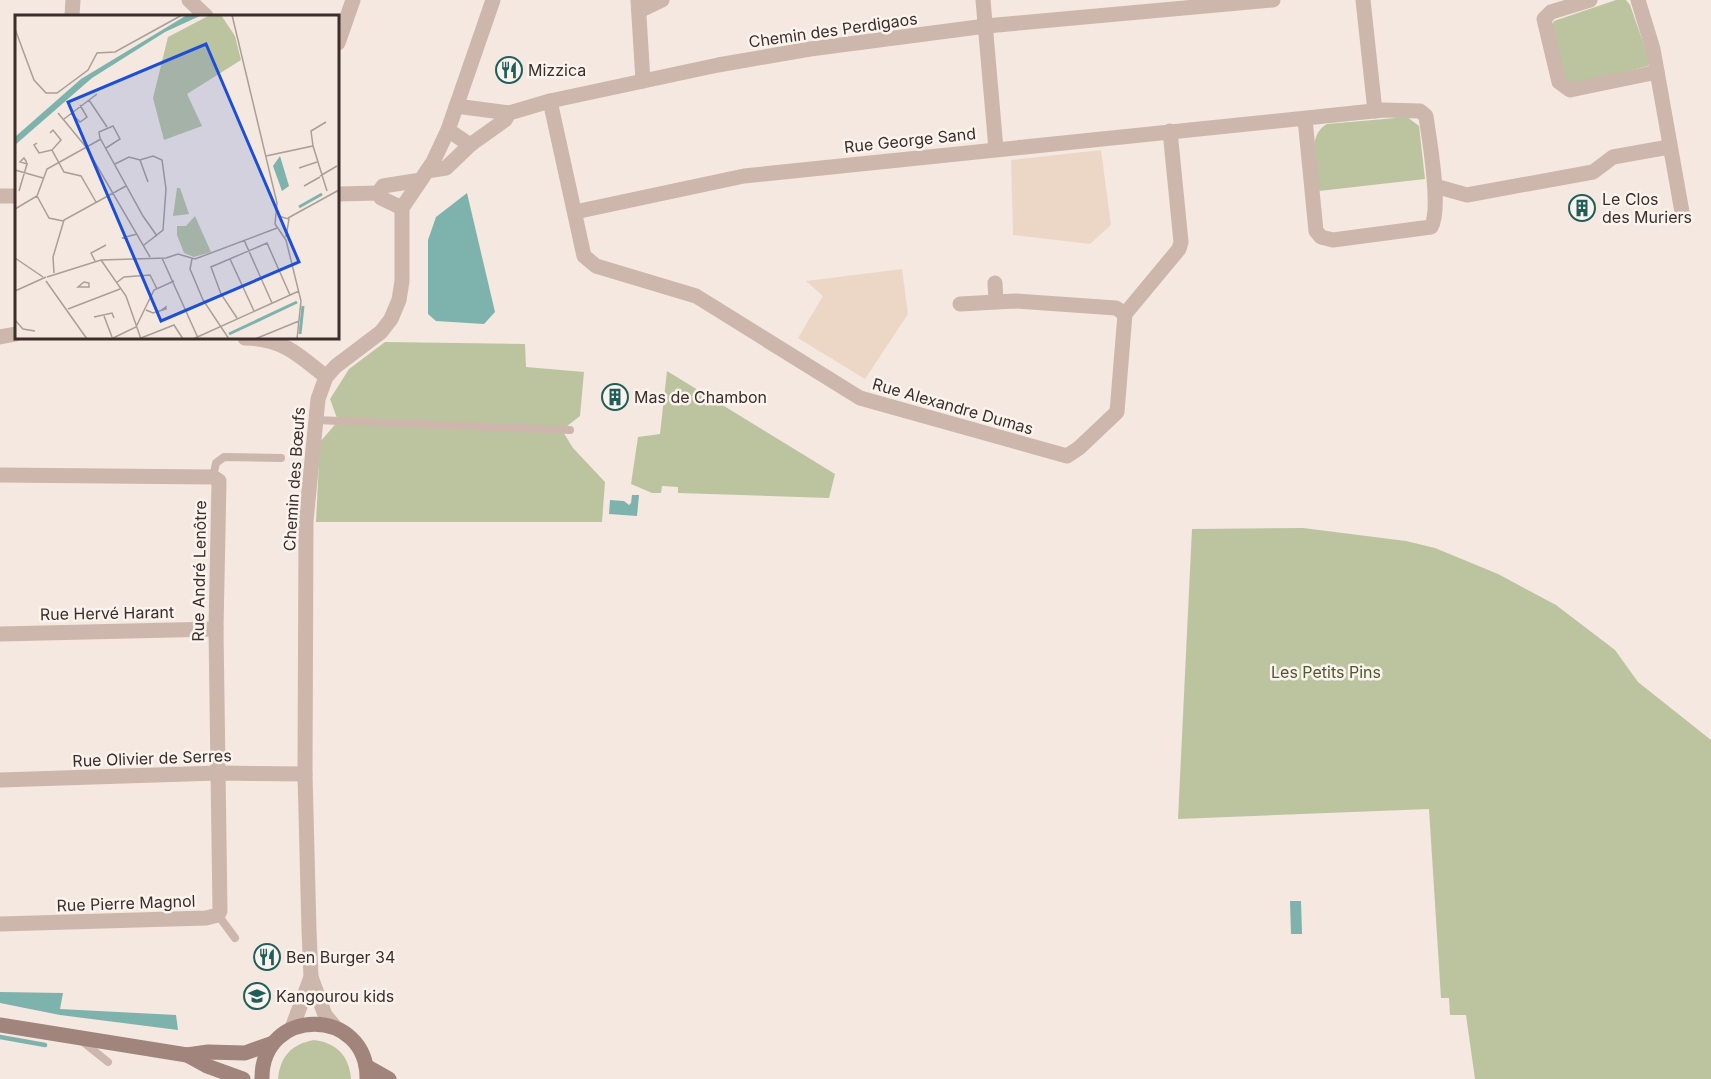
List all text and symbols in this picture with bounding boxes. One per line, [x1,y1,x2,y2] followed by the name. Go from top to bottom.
[747,8,919,52] street label: Chemin des Perdigaos
[15,15,339,339] inset map
[494,55,524,85] restaurant icon: Mizzica
[528,60,586,80] place label: Mizzica
[843,123,977,157] street label: Rue George Sand
[1602,189,1692,227] place label: Le Clos des Muriers
[1567,193,1597,223] building icon: Le Clos des Muriers
[870,373,1036,439] street label: Rue Alexandre Dumas
[600,382,630,412] building icon: Mas de Chambon
[634,387,767,407] place label: Mas de Chambon
[279,406,309,552] street label: Chemin des Bœufs
[188,500,210,642] street label: Rue André Lenôtre
[40,602,174,624] street label: Rue Hervé Harant
[1271,662,1381,682] park label: Les Petits Pins
[72,745,232,771] street label: Rue Olivier de Serres
[56,891,196,915] street label: Rue Pierre Magnol
[252,942,282,972] restaurant icon: Ben Burger 34
[286,947,395,967] place label: Ben Burger 34
[242,981,272,1011] school or university icon: Kangourou kids
[276,986,394,1006] place label: Kangourou kids

